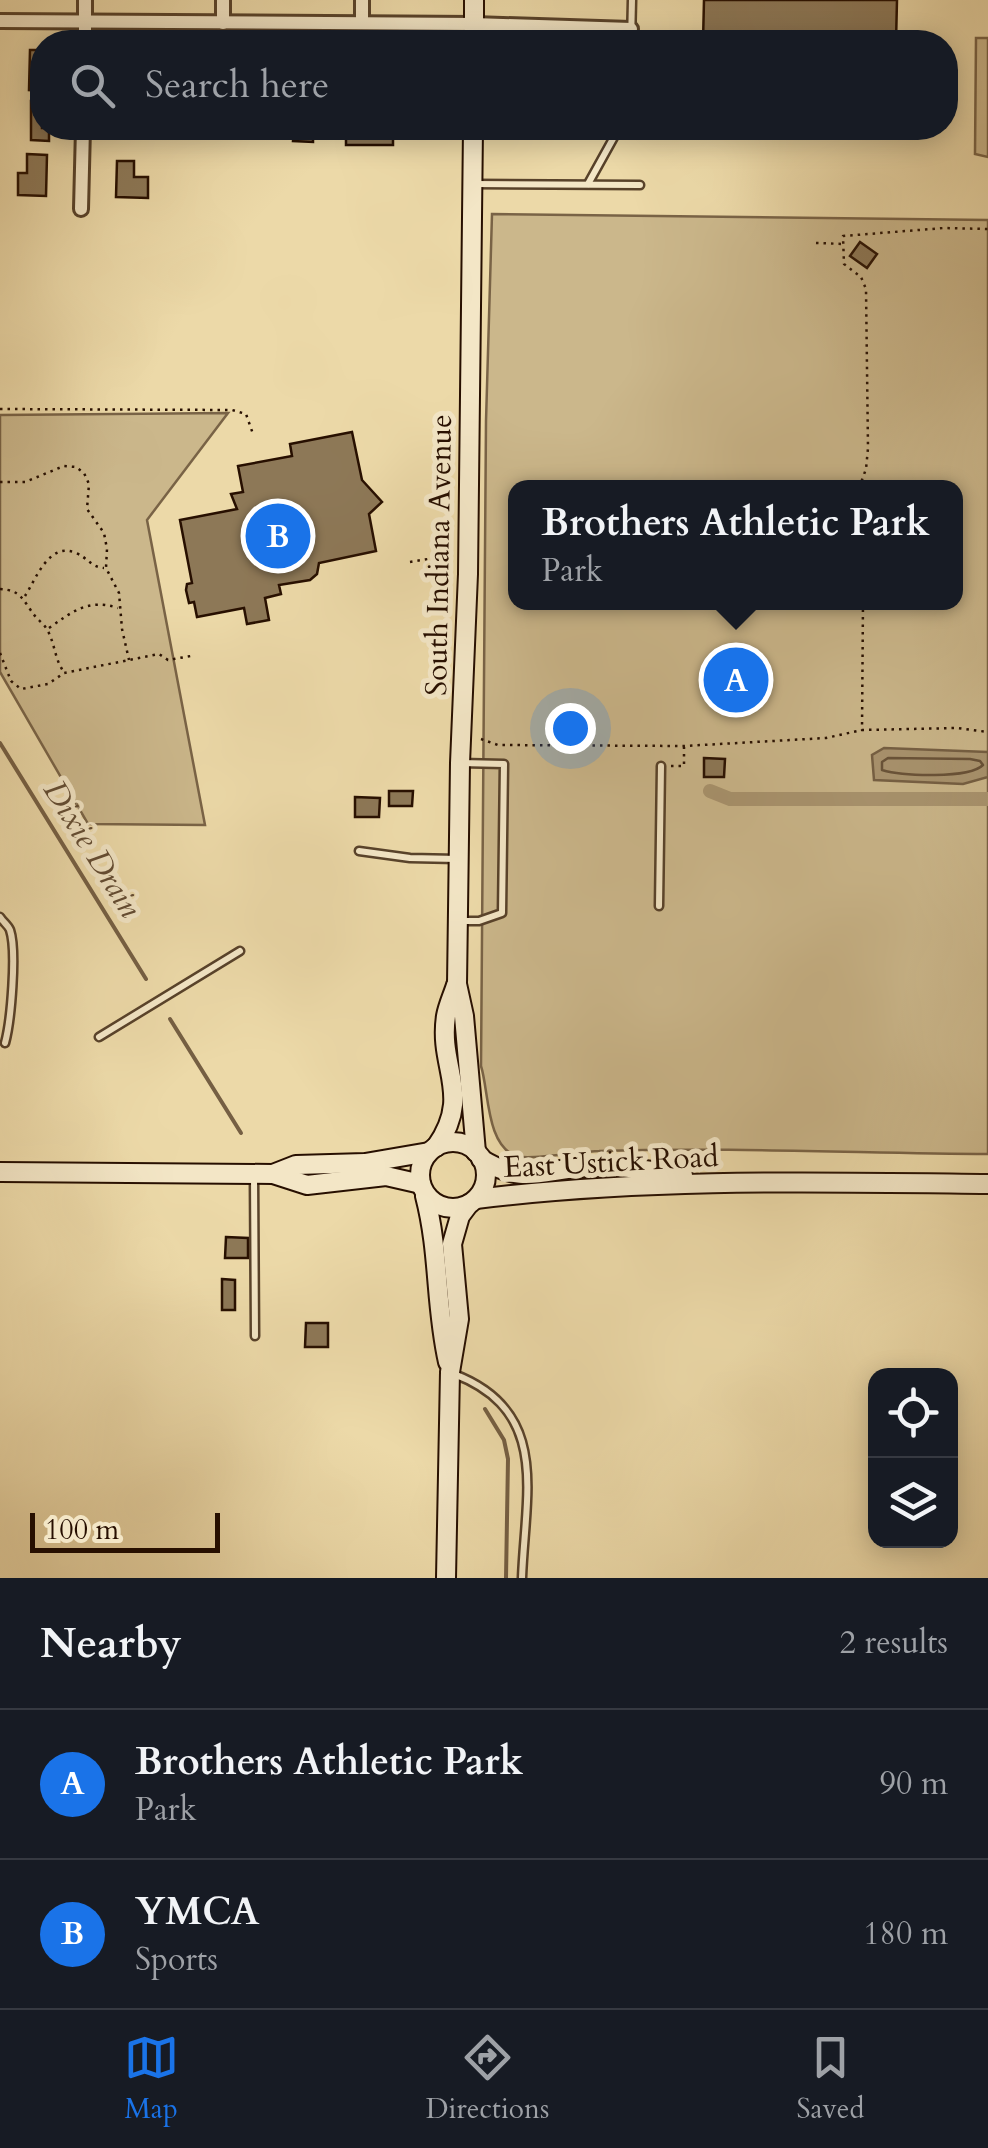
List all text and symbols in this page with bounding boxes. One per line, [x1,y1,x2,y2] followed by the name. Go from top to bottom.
[30,30,958,140] search box
[65,58,120,113] icon: search
[145,59,329,111] text: Search here
[416,414,462,696] street label: South Indiana Avenue
[508,480,963,610] popup
[541,497,930,549] text: Brothers Athletic Park
[246,498,310,574] pin: B
[541,549,603,593] text: Park
[704,642,768,718] pin: A
[545,703,596,754] your location
[32,772,152,926] water label: Dixie Drain
[502,1136,720,1188] street label: East Ustick Road
[868,1368,958,1548] map controls
[868,1368,958,1458] button: locate
[868,1458,958,1548] button: layers
[30,1508,220,1552] scale bar
[45,1511,119,1549] text: 100 m
[40,1615,182,1672] text: Nearby
[840,1621,948,1665] text: 2 results
[135,1736,523,1788] text: Brothers Athletic Park
[60,1762,85,1806] text: A
[880,1762,948,1806] text: 90 m
[135,1788,197,1832] text: Park
[135,1886,259,1938] text: YMCA
[61,1912,84,1956] text: B
[863,1912,948,1956] text: 180 m
[135,1938,218,1982] text: Sports
[124,2030,179,2128] tab: Map
[426,2030,549,2128] tab: Directions
[796,2030,864,2128] tab: Saved

